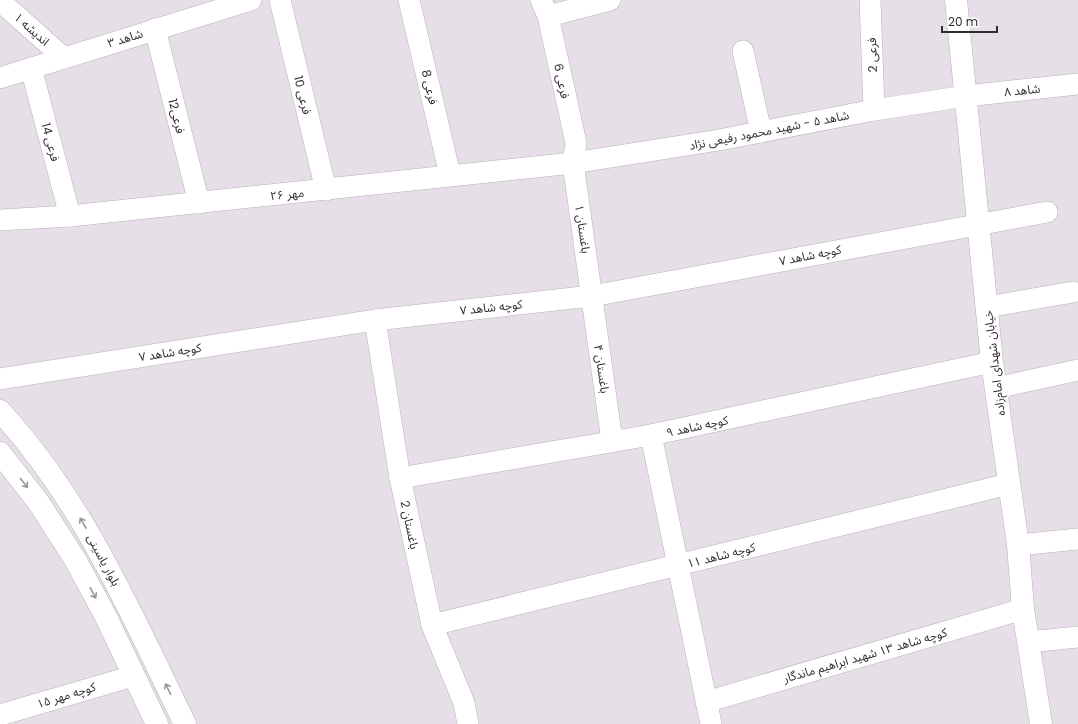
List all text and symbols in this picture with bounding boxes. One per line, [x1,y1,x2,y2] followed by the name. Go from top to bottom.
[942,8,997,34] scale bar
[11,9,53,50] street label: اندیشه ۱
[948,13,978,30] text: 20 m
[105,25,145,51] street label: شاهد ۳
[863,37,881,73] street label: فرعی 2
[550,62,574,100] street label: فرعی 6
[418,68,442,106] street label: فرعی 8
[290,74,316,116] street label: فرعی 10
[1003,80,1041,100] street label: شاهد ۸
[164,97,190,135] street label: فرعی12
[687,106,851,154] street label: شاهد ۵ - شهید محمود رفیعی نژاد
[38,121,64,163] street label: فرعی 14
[269,184,305,204] street label: مهر ۲۶
[571,203,595,255] street label: باغستان ۱
[777,240,844,269] street label: کوچه شاهد ۷
[459,295,524,319] street label: کوچه شاهد ۷
[979,309,1010,417] street label: خیابان شهدای امام‌زاده
[138,339,203,365] street label: کوچه شاهد ۷
[590,343,614,395] street label: باغستان ۴
[664,411,731,441] street label: کوچه شاهد ۹
[20,478,28,489] one-way arrow
[397,499,423,551] street label: باغستان 2
[79,517,87,529] one-way arrow
[83,531,125,589] street label: بلوار یاسینی
[685,538,758,572] street label: کوچه شاهد ۱۱
[90,587,97,599] one-way arrow
[780,623,950,688] street label: کوچه شاهد ۱۳ شهید ابراهیم ماندگار
[34,678,99,712] street label: کوچه مهر ۱۵
[164,683,171,695] one-way arrow

